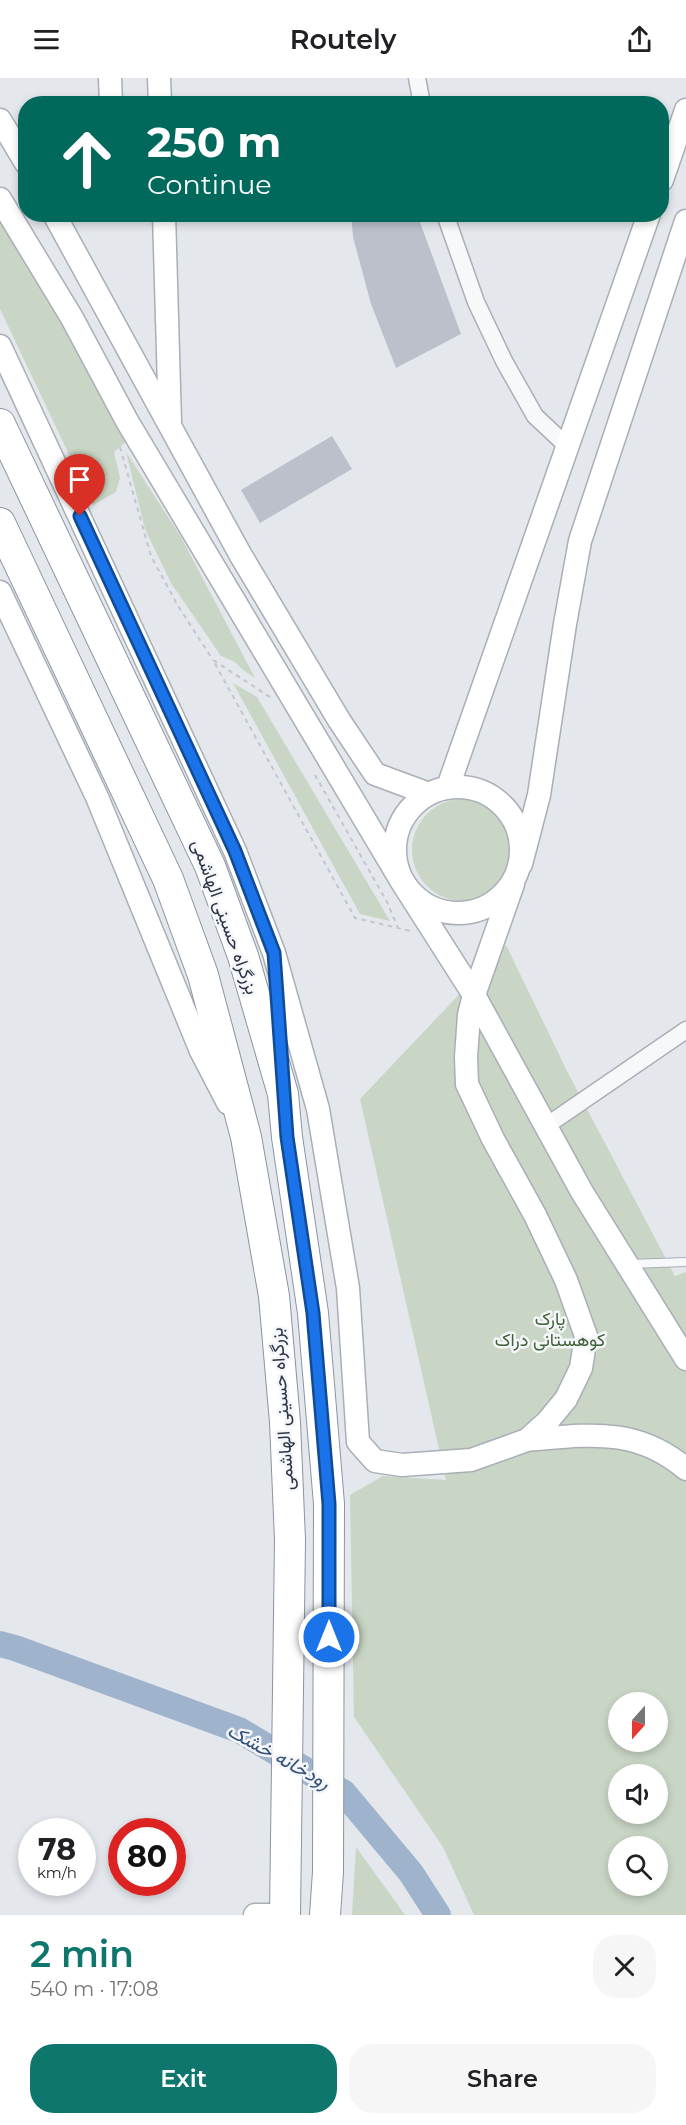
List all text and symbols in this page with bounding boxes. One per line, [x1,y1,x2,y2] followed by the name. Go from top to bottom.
[30,23,63,56] icon: menu
[290,23,396,56] text: Routely
[623,23,656,56] icon: share
[147,116,281,168] text: 250 m
[48,120,126,198] icon: ahead
[147,168,272,201] text: Continue
[54,454,105,516] pin
[63,463,96,496] icon: arrive
[187,837,263,997] street label: بزرگراه حسینی الهاشمی
[495,1308,605,1351] park label: پارک کوهستانی دراک
[265,1327,299,1491] street label: بزرگراه حسینی الهاشمی
[297,1605,361,1669] position arrow
[608,1692,668,1752] north arrow
[608,1692,668,1896] map controls
[223,1718,335,1795] water label: رودخانه خشک
[608,1764,668,1824] button: sound
[108,1818,186,1896] speed limit sign: 80
[38,1831,76,1868] text: 78
[608,1836,668,1896] button: search
[37,1863,77,1882] text: km/h
[30,1932,134,1976] text: 2 min
[593,1935,656,1998] button: close
[30,1977,159,2001] text: 540 m · 17:08
[30,2044,337,2113] button: Exit
[349,2044,656,2113] button: Share

